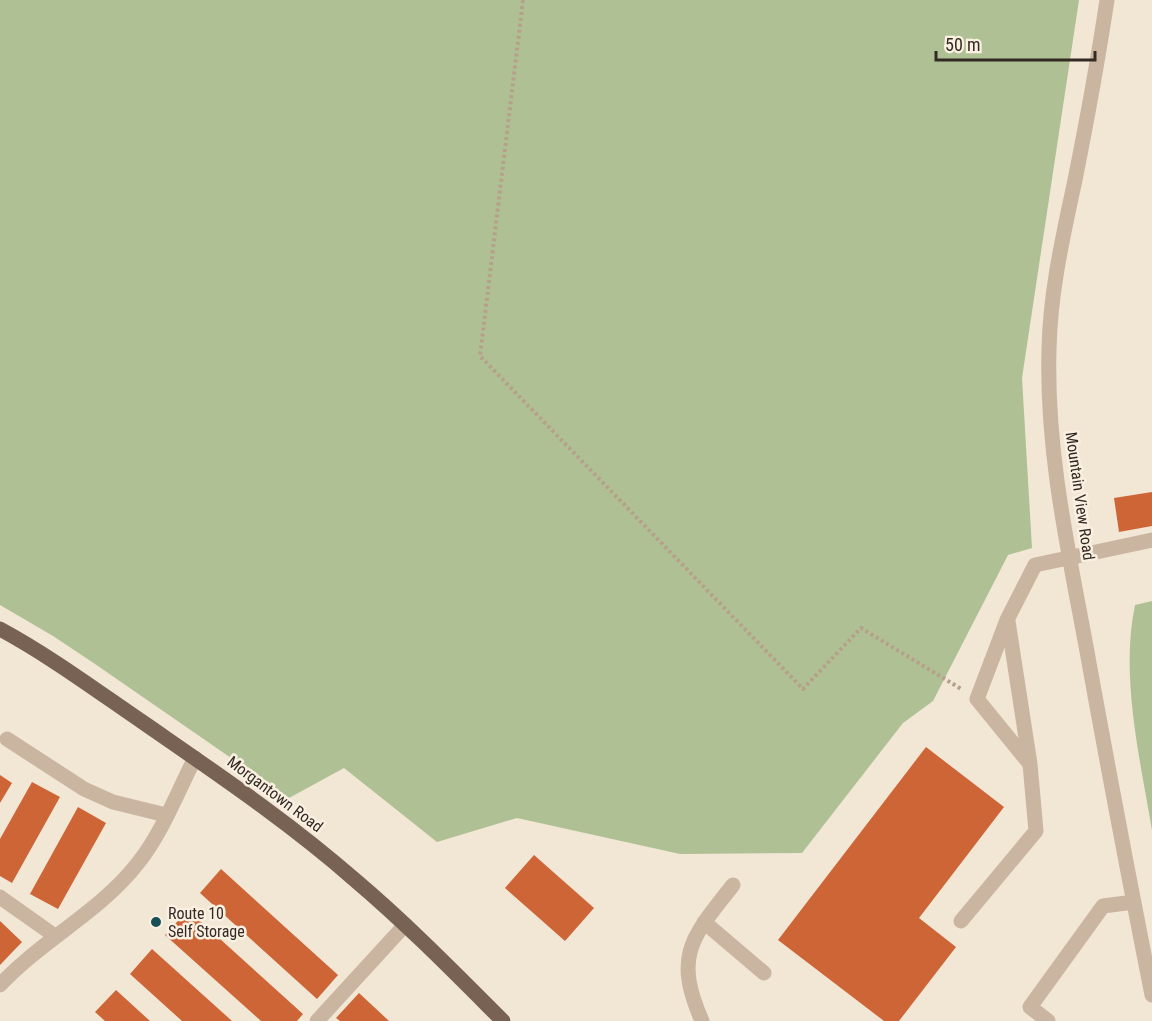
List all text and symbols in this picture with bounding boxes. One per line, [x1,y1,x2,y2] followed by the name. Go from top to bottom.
[936,24,1095,62] scale bar
[945,34,980,55] text: 50 m
[1062,431,1098,561] street label: Mountain View Road
[223,752,327,836] street label: Morgantown Road
[168,904,245,941] place label: Route 10 Self Storage
[149,915,163,929] marker: Route 10 Self Storage

